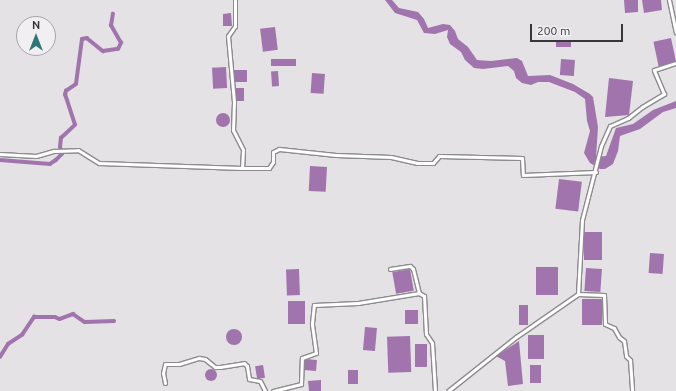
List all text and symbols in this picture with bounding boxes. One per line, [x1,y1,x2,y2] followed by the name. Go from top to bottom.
[16,16,56,56] north arrow
[532,16,625,42] scale bar
[32,19,40,31] text: N
[537,24,570,37] text: 200 m

